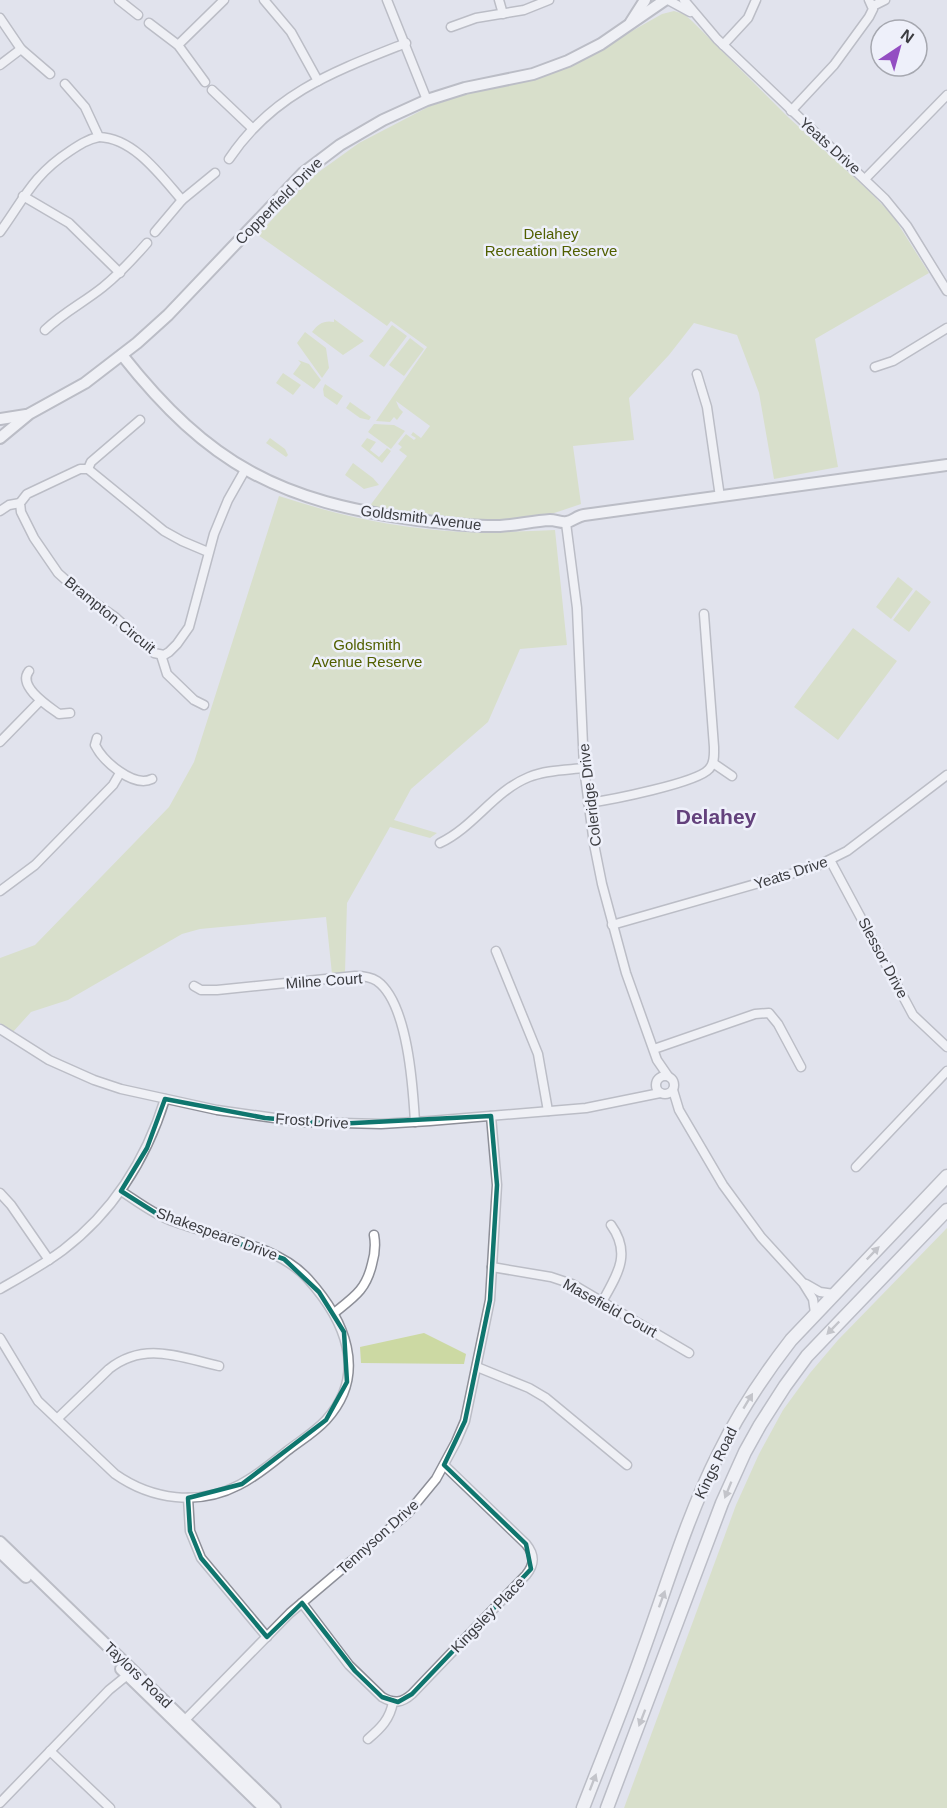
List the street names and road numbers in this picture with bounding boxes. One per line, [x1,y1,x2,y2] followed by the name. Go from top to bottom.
[796,114,864,177] street label: Yeats Drive
[232,154,326,248] street label: Copperfield Drive
[360,502,482,533] street label: Goldsmith Avenue
[62,573,160,657] street label: Brampton Circuit
[575,743,604,847] street label: Coleridge Drive
[752,853,830,892] street label: Yeats Drive
[855,914,912,1001] street label: Slessor Drive
[285,969,364,992] street label: Milne Court
[275,1109,349,1132] street label: Frost Drive
[154,1204,280,1263] street label: Shakespeare Drive
[560,1275,661,1341] street label: Masefield Court
[691,1424,740,1501] street label: Kings Road
[334,1496,422,1578] street label: Tennyson Drive
[447,1573,528,1656] street label: Kingsley Place
[101,1638,176,1711] street label: Taylors Road

